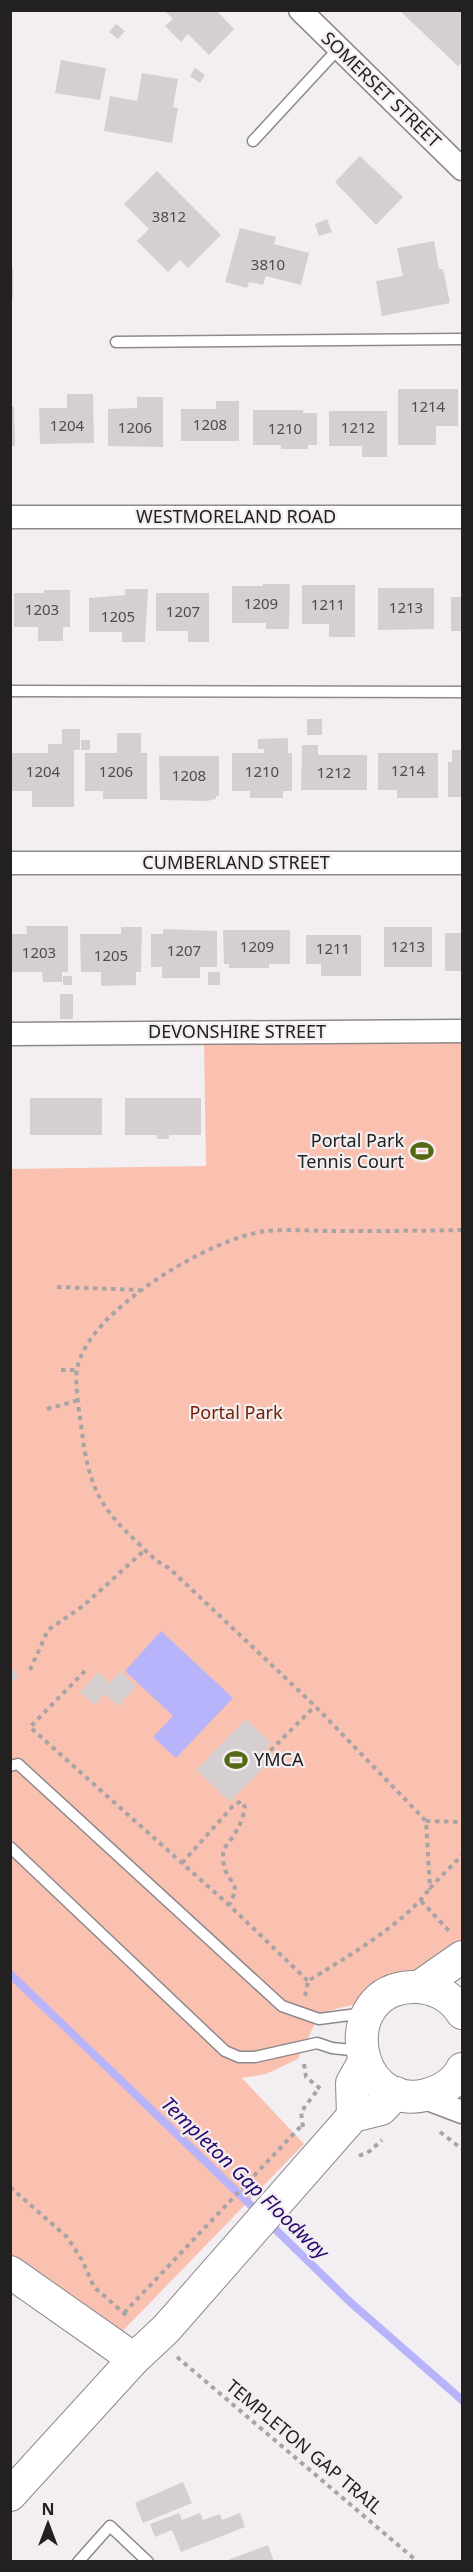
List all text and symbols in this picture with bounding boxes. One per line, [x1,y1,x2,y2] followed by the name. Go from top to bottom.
[317,26,447,153] street label: SOMERSET STREET
[152,206,186,226] house number: 3812
[251,254,285,274] house number: 3810
[411,396,446,416] house number: 1214
[193,414,227,434] house number: 1208
[50,415,85,435] house number: 1204
[118,417,152,437] house number: 1206
[341,417,375,437] house number: 1212
[268,418,302,438] house number: 1210
[136,504,336,528] street label: WESTMORELAND ROAD
[244,593,278,613] house number: 1209
[311,594,345,614] house number: 1211
[389,597,423,617] house number: 1213
[25,599,59,619] house number: 1203
[166,601,200,621] house number: 1207
[101,606,135,626] house number: 1205
[391,760,426,780] house number: 1214
[26,761,61,781] house number: 1204
[99,761,133,781] house number: 1206
[245,761,279,781] house number: 1210
[317,762,351,782] house number: 1212
[172,765,206,785] house number: 1208
[142,850,330,874] street label: CUMBERLAND STREET
[240,936,274,956] house number: 1209
[391,936,425,956] house number: 1213
[316,938,350,958] house number: 1211
[167,940,201,960] house number: 1207
[22,942,56,962] house number: 1203
[94,945,128,965] house number: 1205
[148,1019,326,1043] street label: DEVONSHIRE STREET
[298,1128,404,1173] place label: Portal Park Tennis Court
[409,1138,435,1164] sports icon: Portal Park Tennis Court
[189,1400,283,1424] park label: Portal Park
[223,1747,249,1773] sports icon: YMCA
[254,1747,304,1771] place label: YMCA
[156,2090,336,2266] water label: Templeton Gap Floodway
[221,2374,388,2519] street label: TEMPLETON GAP TRAIL
[18,2494,78,2554] north arrow
[41,2498,55,2520] text: N

